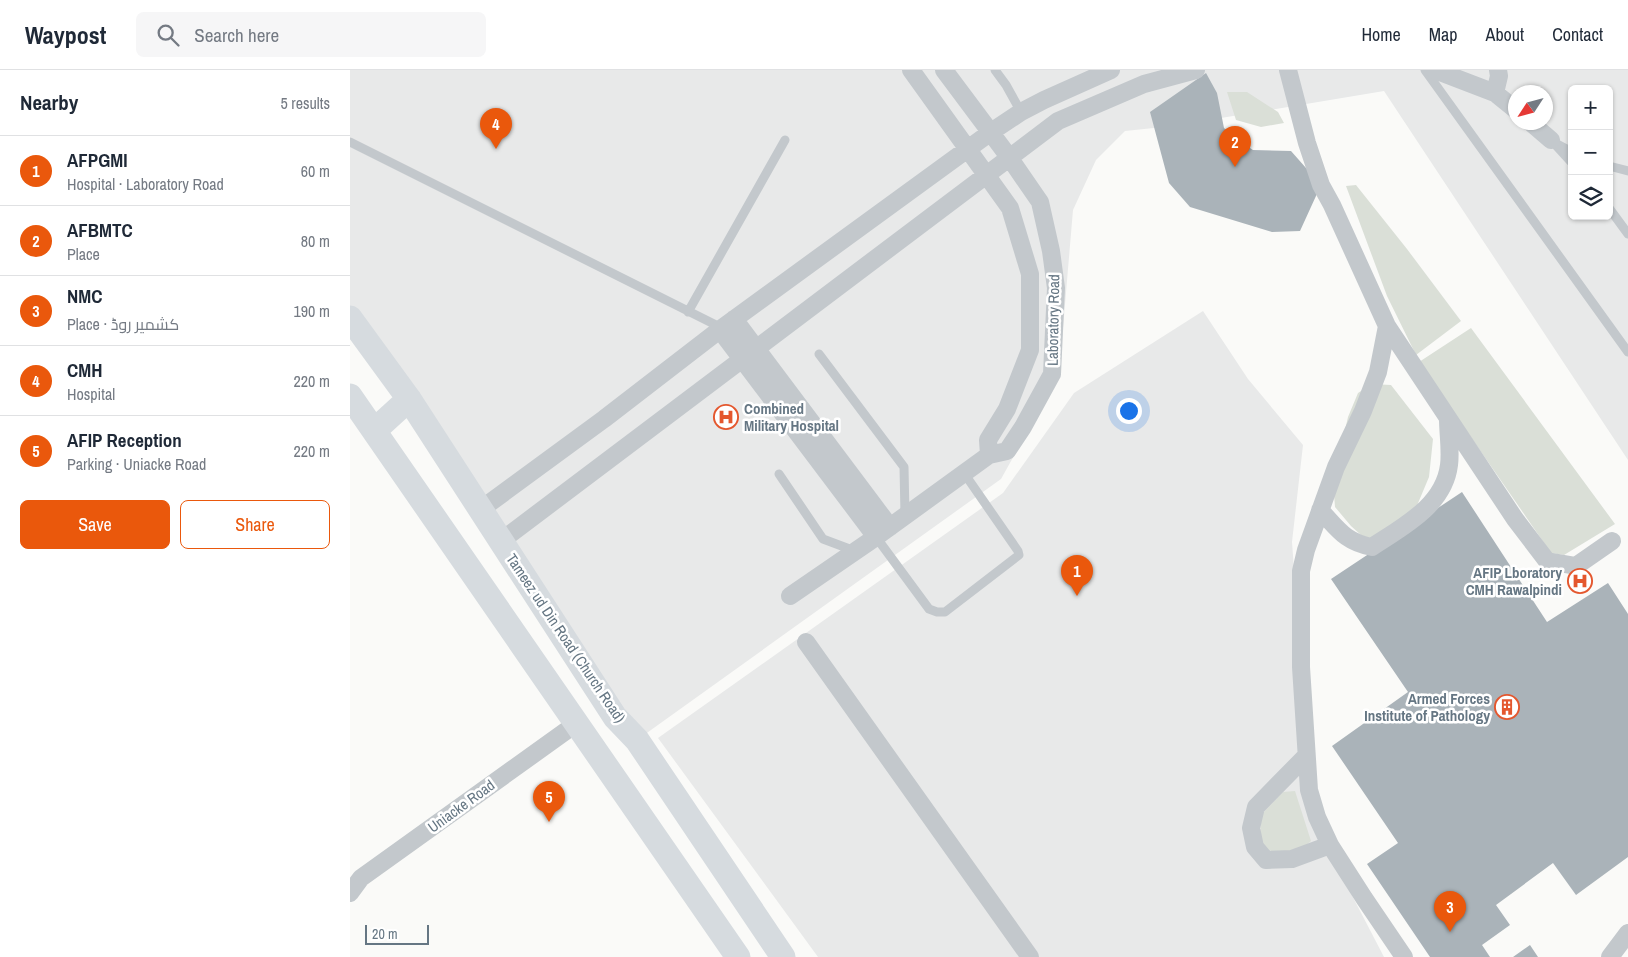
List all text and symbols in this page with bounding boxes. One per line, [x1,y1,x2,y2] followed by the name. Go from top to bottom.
[136,12,486,57] search box
[25,19,106,51] text: Waypost
[154,21,182,49] icon: search
[194,22,279,48] text: Search here
[1361,22,1401,47] text: Home
[1429,22,1458,47] text: Map
[1486,22,1524,47] text: About
[1552,22,1603,47] text: Contact
[1508,85,1553,130] north arrow
[1568,85,1613,220] map controls
[1568,85,1613,130] button: +
[20,88,78,117] text: Nearby
[280,92,330,114] text: 5 results
[480,108,512,149] pin: 4
[1219,126,1251,167] pin: 2
[1568,130,1613,175] button: −
[67,147,128,173] text: AFPGMI
[32,160,40,182] text: 1
[301,160,330,182] text: 60 m
[67,173,224,195] text: Hospital · Laboratory Road
[1568,175,1613,220] button: layers
[67,217,133,243] text: AFBMTC
[32,230,40,252] text: 2
[301,230,330,252] text: 80 m
[67,243,100,265] text: Place
[1042,274,1064,366] street label: Laboratory Road
[67,283,102,309] text: NMC
[32,300,40,322] text: 3
[294,300,330,322] text: 190 m
[67,313,179,335] text: Place · کشمیر روڈ
[67,357,102,383] text: CMH
[32,370,40,392] text: 4
[294,370,330,392] text: 220 m
[67,383,115,405] text: Hospital
[744,398,839,436] place label: Combined Military Hospital
[1116,398,1142,424] your location
[713,404,739,430] hospital icon: Combined Military Hospital
[67,427,182,453] text: AFIP Reception
[32,440,40,462] text: 5
[294,440,330,462] text: 220 m
[67,453,206,475] text: Parking · Uniacke Road
[20,500,170,549] button: Save
[180,500,330,549] button: Share
[501,549,631,727] street label: Tameez ud Din Road (Church Road)
[1061,555,1093,596] pin: 1
[1466,562,1562,600] place label: AFIP Lboratory CMH Rawalpindi
[1567,568,1593,594] hospital icon: AFIP Lboratory CMH Rawalpindi
[1364,688,1490,726] place label: Armed Forces Institute of Pathology
[1494,694,1520,720] building icon: Armed Forces Institute of Pathology
[423,775,499,837] street label: Uniacke Road
[533,781,565,822] pin: 5
[1434,891,1466,932] pin: 3
[365,922,429,945] scale bar
[372,925,398,943] text: 20 m

